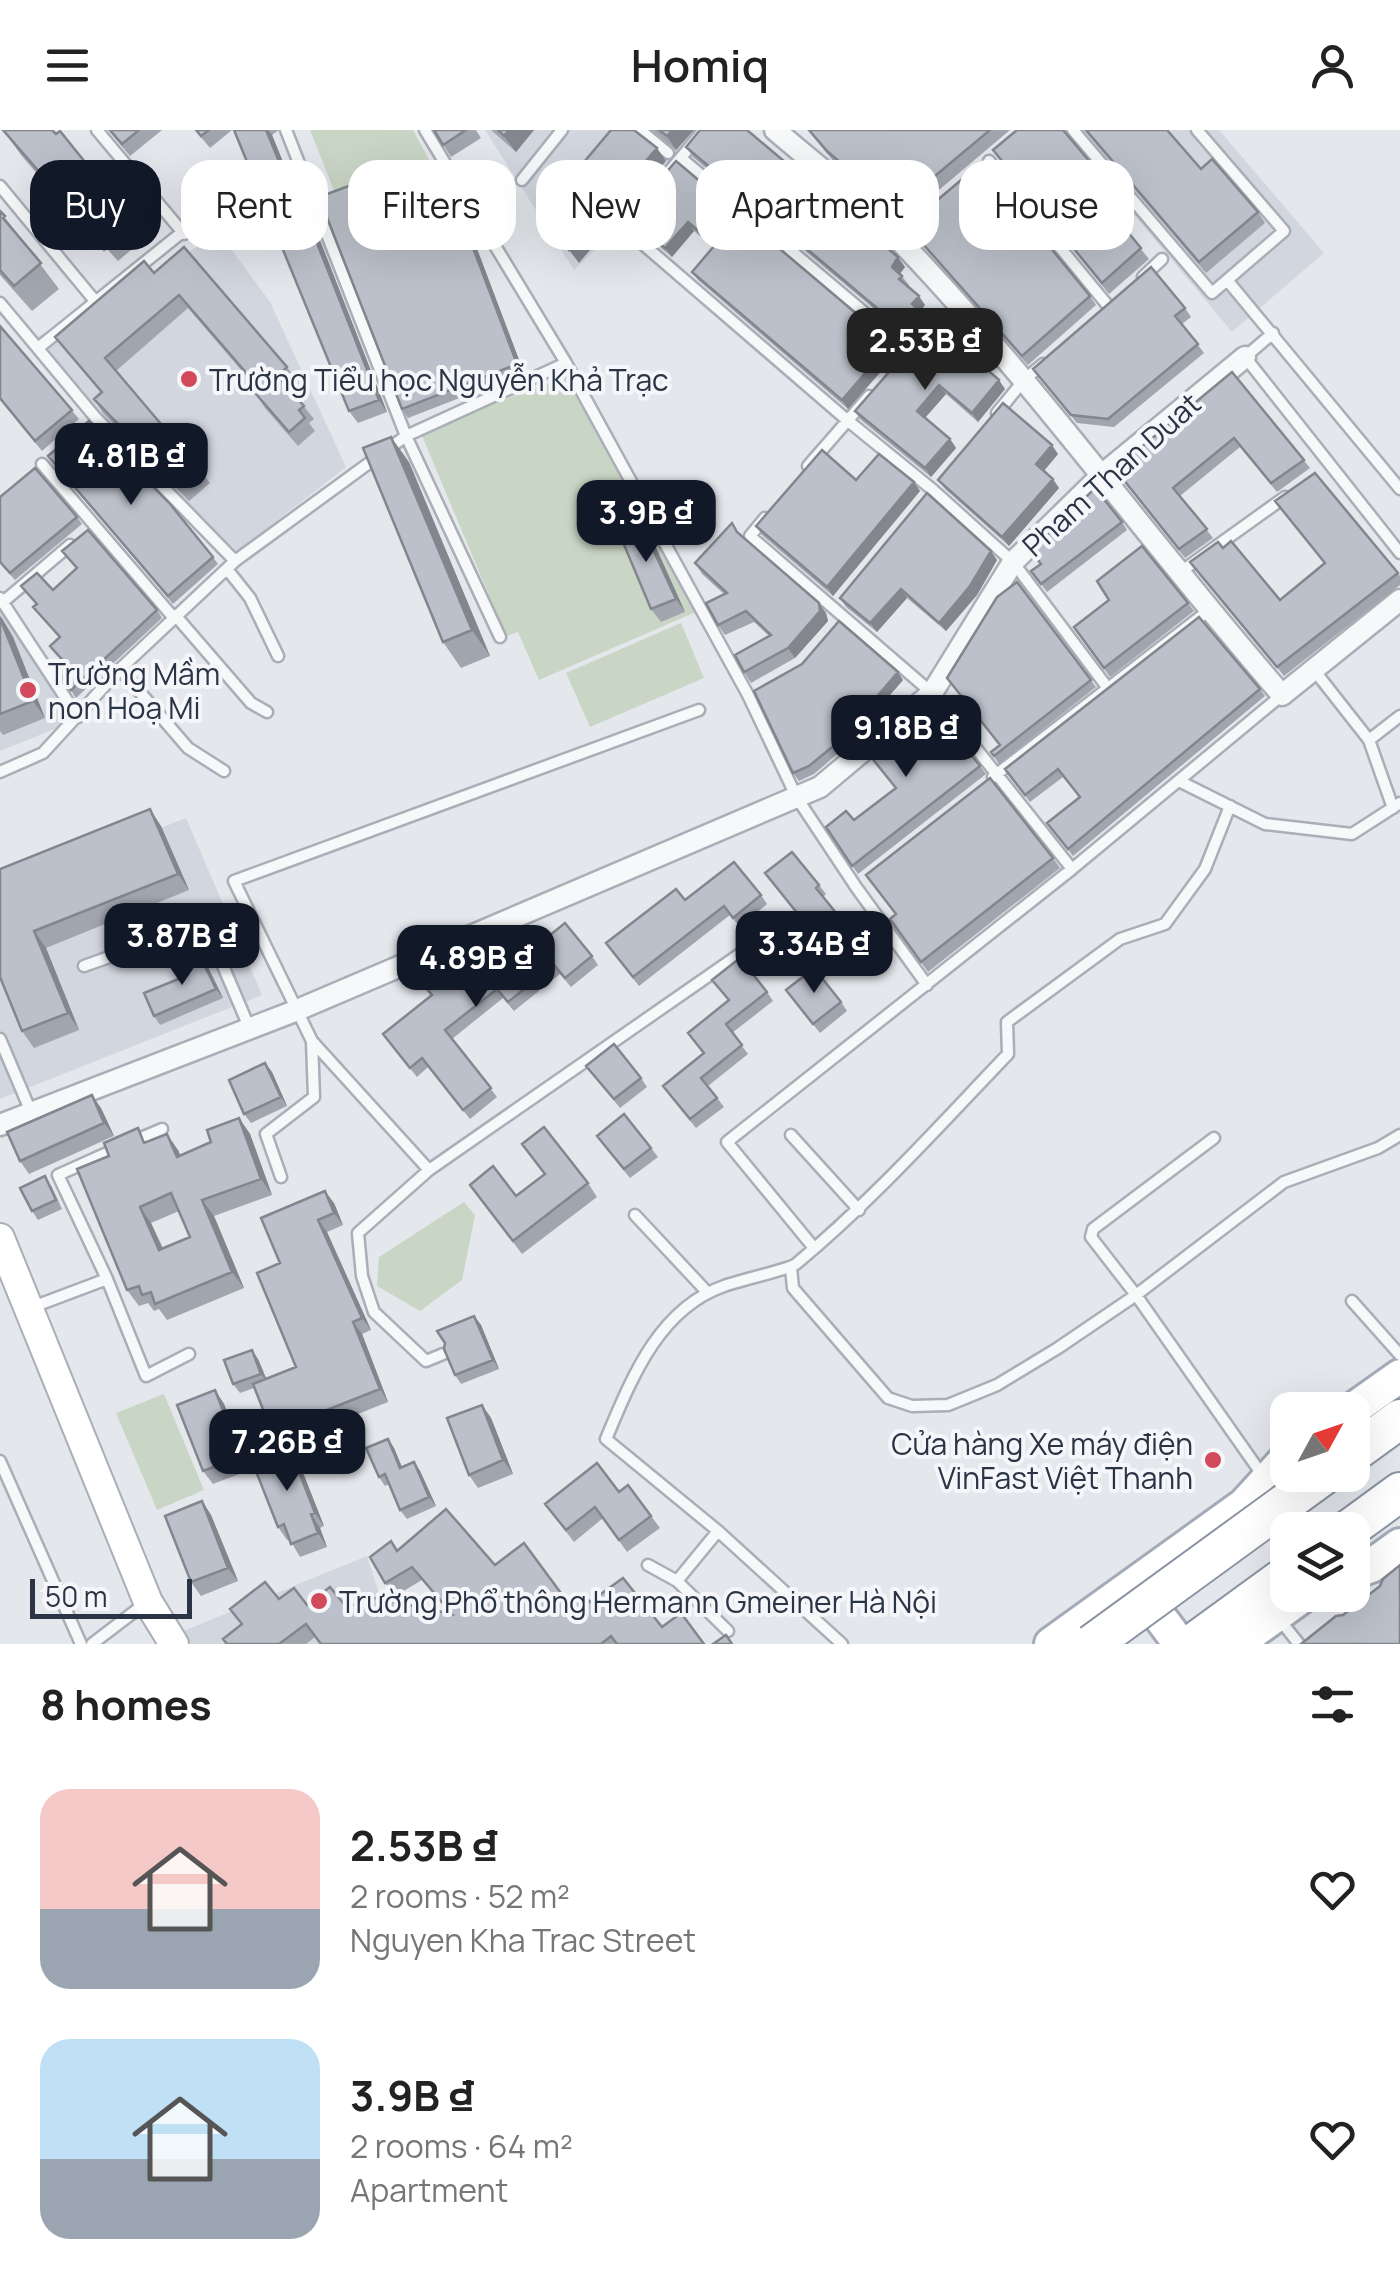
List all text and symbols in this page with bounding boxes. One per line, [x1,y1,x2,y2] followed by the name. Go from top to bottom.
[631,34,769,96] text: Homiq
[40,38,95,93] icon: menu
[1305,38,1360,93] icon: person
[30,160,161,250] chip: Buy
[181,160,328,250] chip: Rent
[348,160,516,250] chip: Filters
[536,160,676,250] chip: New
[696,160,939,250] chip: Apartment
[959,160,1134,250] chip: House
[833,308,1017,393] pin: 2.53B ₫
[869,318,981,362] text: 2.53B ₫
[209,359,669,400] place label: Trường Tiểu học Nguyễn Khả Trạc
[178,368,200,390] marker: Trường Tiểu học Nguyễn Khả Trạc
[1013,383,1209,565] street label: Pham Than Duat
[39,423,223,508] pin: 4.81B ₫
[77,433,185,477] text: 4.81B ₫
[565,480,727,565] pin: 3.9B ₫
[599,490,693,534] text: 3.9B ₫
[48,653,220,728] place label: Trường Mầm non Hoạ Mi
[17,679,39,701] marker: Trường Mầm non Hoạ Mi
[814,695,998,780] pin: 9.18B ₫
[853,705,959,749] text: 9.18B ₫
[90,903,274,988] pin: 3.87B ₫
[722,911,906,996] pin: 3.34B ₫
[126,913,238,957] text: 3.87B ₫
[758,921,870,965] text: 3.34B ₫
[384,925,568,1010] pin: 4.89B ₫
[419,935,533,979] text: 4.89B ₫
[1270,1392,1370,1492] north arrow
[1270,1392,1370,1612] map controls
[195,1409,379,1494] pin: 7.26B ₫
[231,1419,343,1463] text: 7.26B ₫
[891,1423,1193,1498] place label: Cửa hàng Xe máy điện VinFast Việt Thanh
[1202,1449,1224,1471] marker: Cửa hàng Xe máy điện VinFast Việt Thanh
[1270,1512,1370,1612] button: layers
[30,1574,192,1618] scale bar
[45,1577,108,1615] text: 50 m
[339,1581,937,1622] place label: Trường Phổ thông Hermann Gmeiner Hà Nội
[308,1590,330,1612] marker: Trường Phổ thông Hermann Gmeiner Hà Nội
[40,1675,212,1733] text: 8 homes
[1305,1677,1360,1732] icon: filters
[350,1816,498,1874] text: 2.53B ₫
[120,1829,240,1949] icon: home
[1305,1862,1360,1917] icon: heart
[350,1874,570,1918] text: 2 rooms · 52 m²
[350,1918,696,1962] text: Nguyen Kha Trac Street
[350,2066,474,2124] text: 3.9B ₫
[120,2079,240,2199] icon: home
[1305,2112,1360,2167] icon: heart
[350,2124,573,2168] text: 2 rooms · 64 m²
[350,2168,508,2212] text: Apartment

